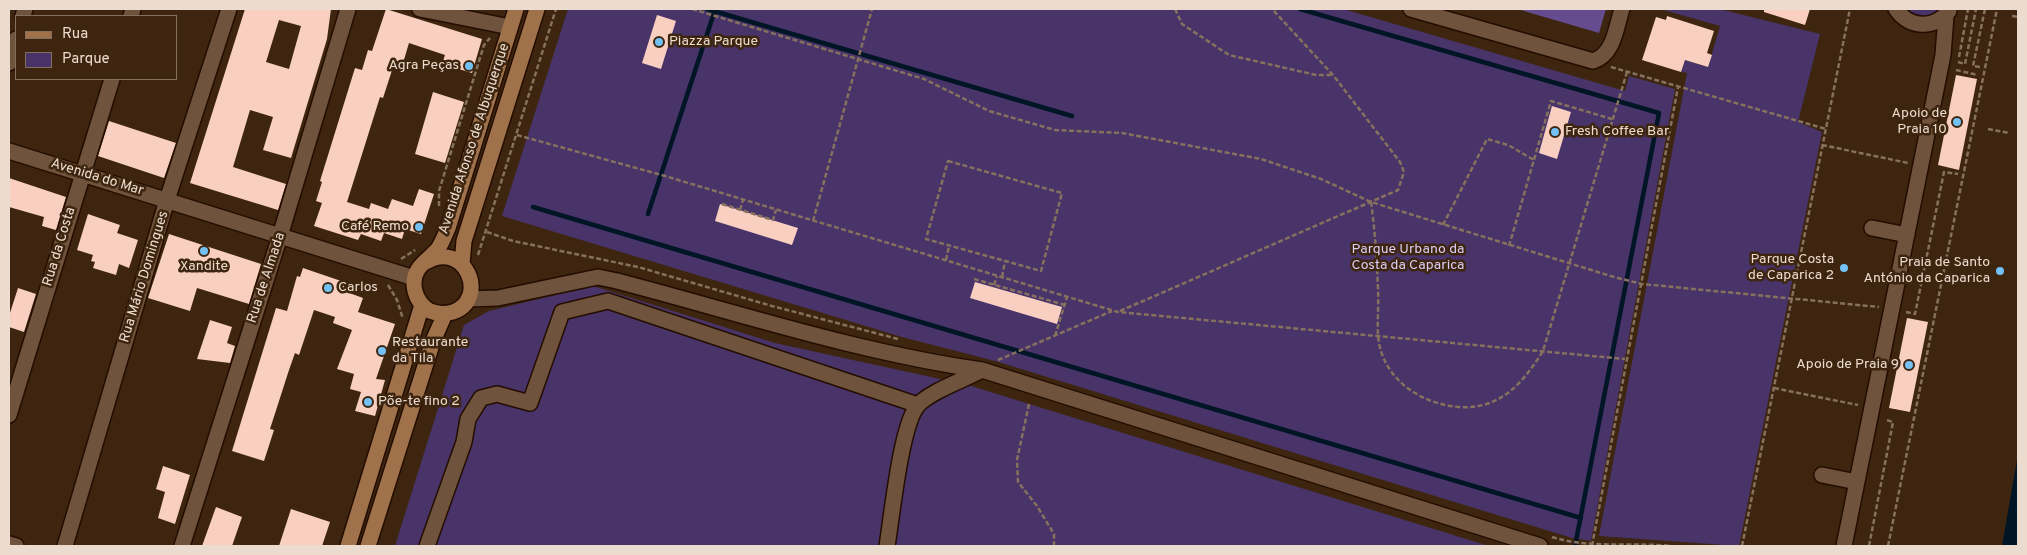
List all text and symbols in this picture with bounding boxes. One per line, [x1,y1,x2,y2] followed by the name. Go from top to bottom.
[15,15,178,80] legend
[62,25,88,44] text: Rua
[669,34,758,50] place label: Piazza Parque
[653,36,665,48] marker: Piazza Parque
[436,41,514,237] street label: Avenida Afonso de Albuquerque
[62,50,110,69] text: Parque
[388,58,459,74] place label: Agra Peças
[463,60,475,72] marker: Agra Peças
[1891,106,1947,138] place label: Apoio de Praia 10
[1951,116,1963,128] marker: Apoio de Praia 10
[1565,124,1669,140] place label: Fresh Coffee Bar
[1549,126,1561,138] marker: Fresh Coffee Bar
[48,156,146,200] street label: Avenida do Mar
[40,205,80,289] street label: Rua da Costa
[117,209,173,345] street label: Rua Mário Domingues
[341,219,409,235] place label: Café Remo
[413,221,425,233] marker: Café Remo
[244,231,290,325] street label: Rua de Almada
[1352,242,1464,274] park label: Parque Urbano da Costa da Caparica
[198,245,210,257] marker: Xandite
[1748,252,1834,284] place label: Parque Costa de Caparica 2
[1863,255,1990,288] place label: Praia de Santo António da Caparica
[180,259,228,275] place label: Xandite
[1838,262,1850,274] marker: Parque Costa de Caparica 2
[1994,265,2006,277] marker: Praia de Santo António da Caparica
[338,280,378,296] place label: Carlos
[322,282,334,294] marker: Carlos
[392,335,468,368] place label: Restaurante da Tila
[376,345,388,357] marker: Restaurante da Tila
[1796,357,1899,373] place label: Apoio de Praia 9
[1903,359,1915,371] marker: Apoio de Praia 9
[378,394,460,410] place label: Põe-te fino 2
[362,396,374,408] marker: Põe-te fino 2

